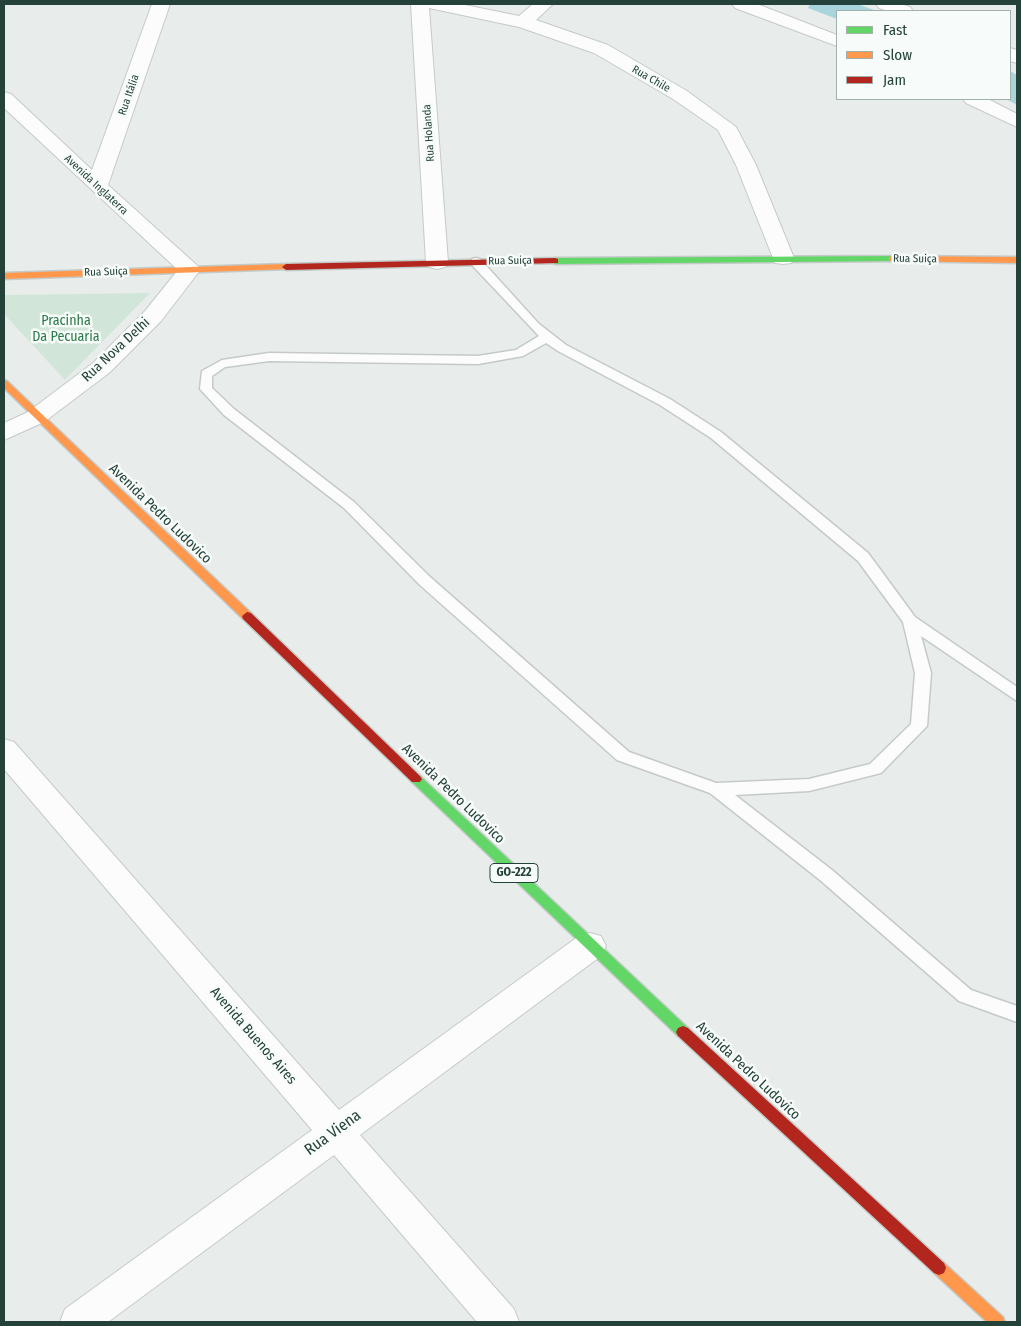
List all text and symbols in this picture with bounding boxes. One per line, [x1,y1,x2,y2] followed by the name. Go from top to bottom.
[836,10,1011,100] legend
[883,21,907,39] text: Fast
[883,46,912,64] text: Slow
[629,63,673,95] street label: Rua Chile
[883,71,906,89] text: Jam
[116,73,142,117] street label: Rua Itália
[420,104,438,162] street label: Rua Holanda
[61,152,131,218] street label: Avenida Inglaterra
[893,252,937,266] street label: Rua Suiça
[488,254,532,268] street label: Rua Suiça
[84,265,128,279] street label: Rua Suiça
[32,313,100,346] park label: Pracinha Da Pecuaria
[79,314,153,386] street label: Rua Nova Delhi
[105,461,215,567] street label: Avenida Pedro Ludovico
[398,741,508,847] street label: Avenida Pedro Ludovico
[490,864,538,882] road number: GO-222
[206,984,300,1088] street label: Avenida Buenos Aires
[692,1018,804,1124] street label: Avenida Pedro Ludovico
[301,1106,365,1160] street label: Rua Viena

